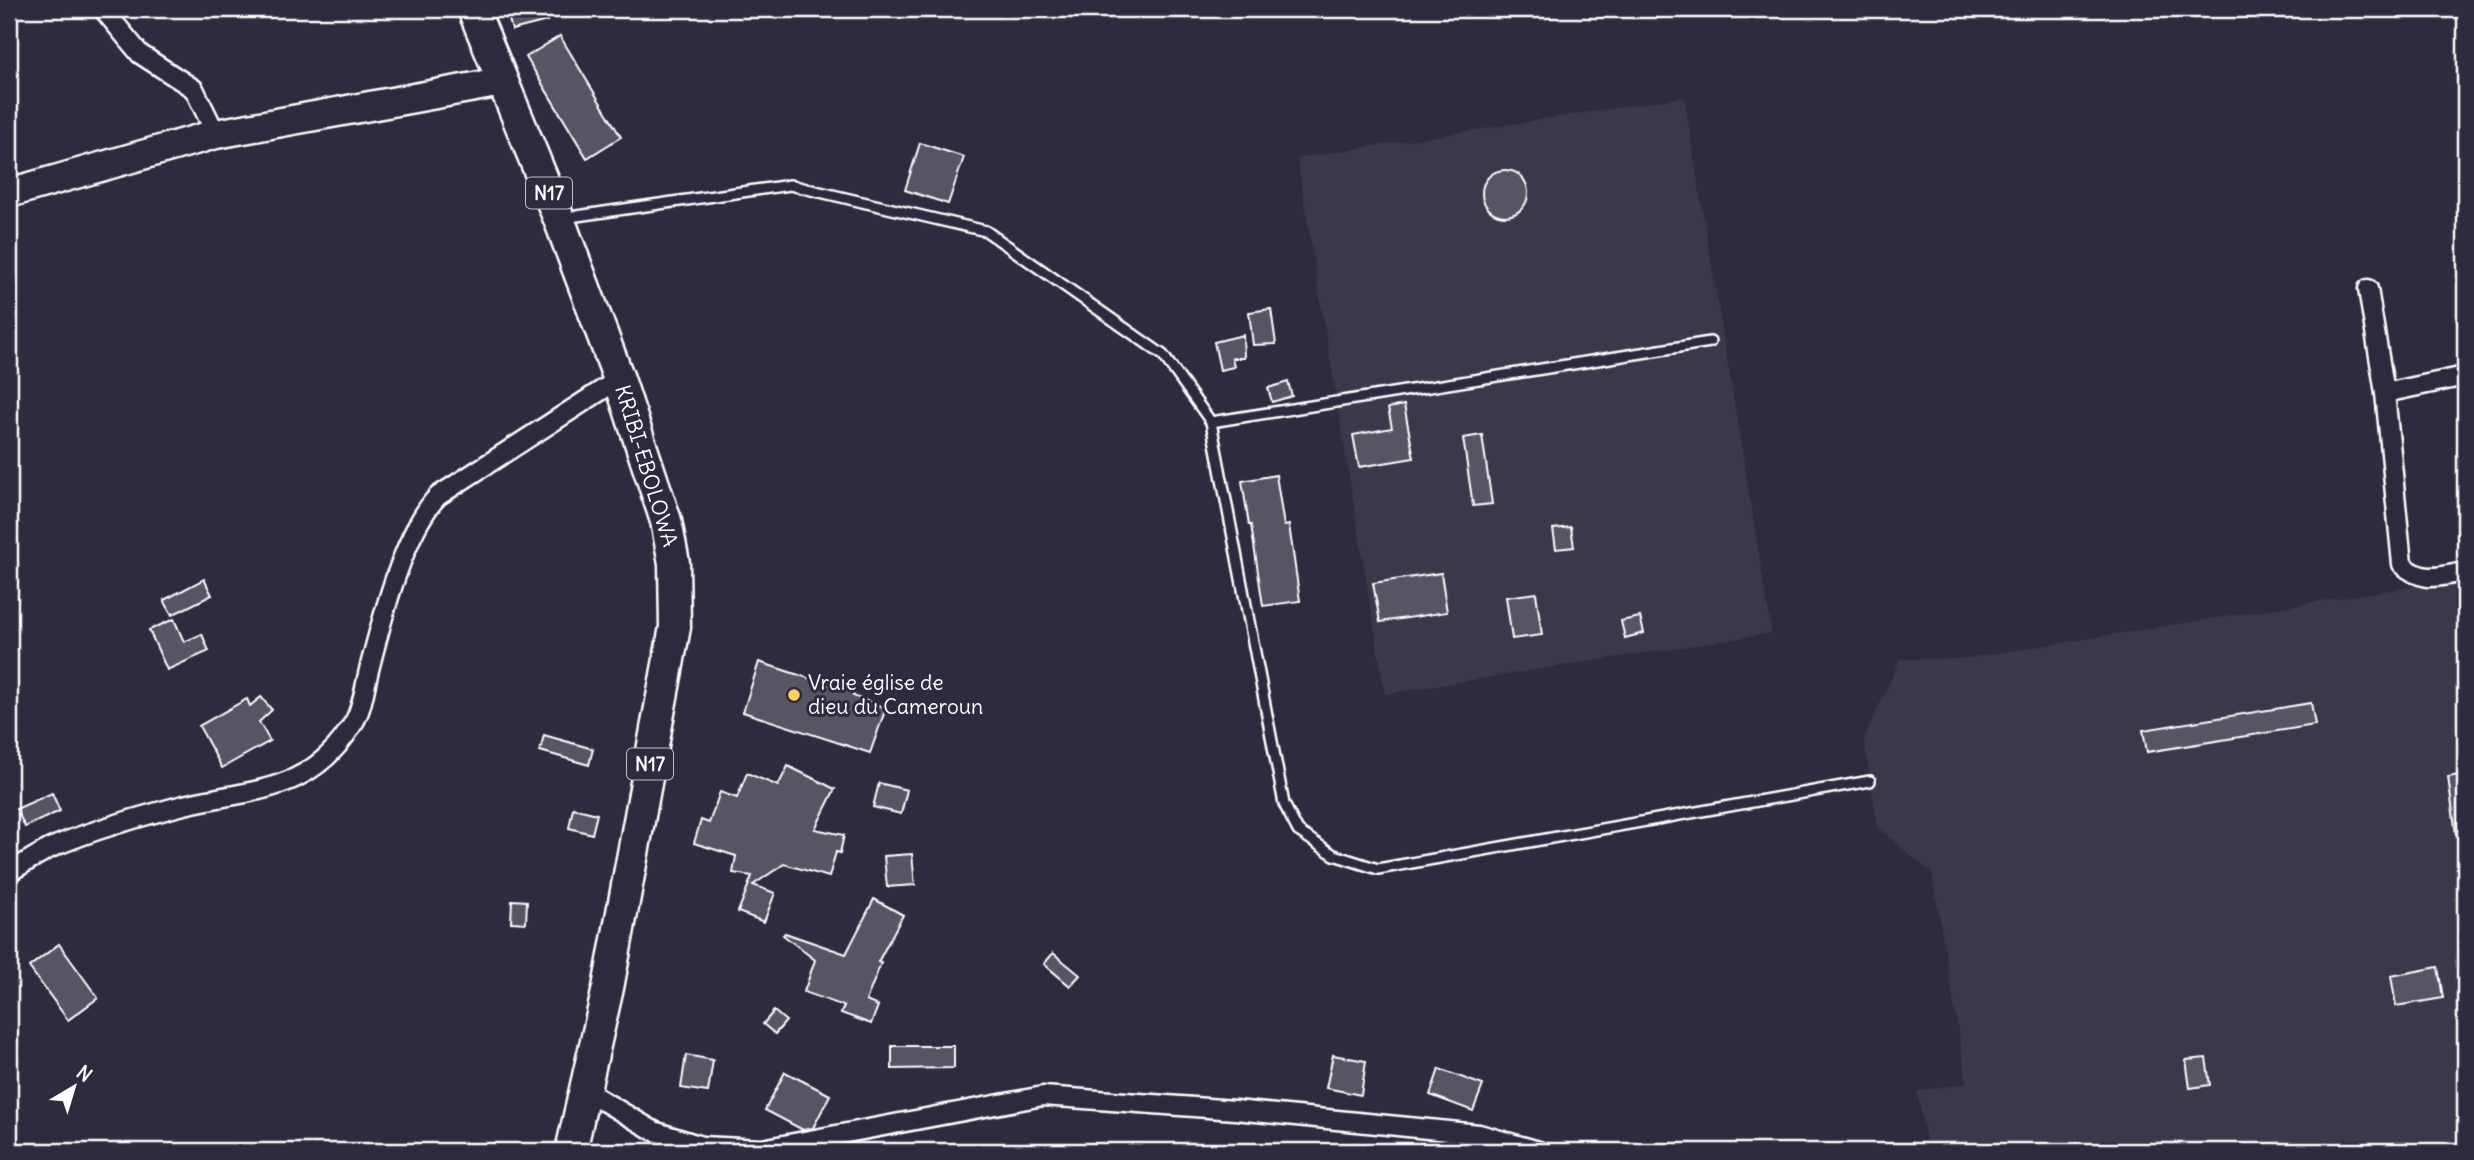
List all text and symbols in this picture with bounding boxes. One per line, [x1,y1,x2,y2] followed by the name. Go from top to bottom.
[526,178,572,209] road number: N17
[609,382,684,550] street label: KRIBI-EBOLOWA
[808,669,983,720] place label: Vraie église de dieu du Cameroun
[786,687,802,703] marker: Vraie église de dieu du Cameroun
[627,748,673,779] road number: N17
[38,1052,108,1122] north arrow
[72,1060,97,1087] text: N

